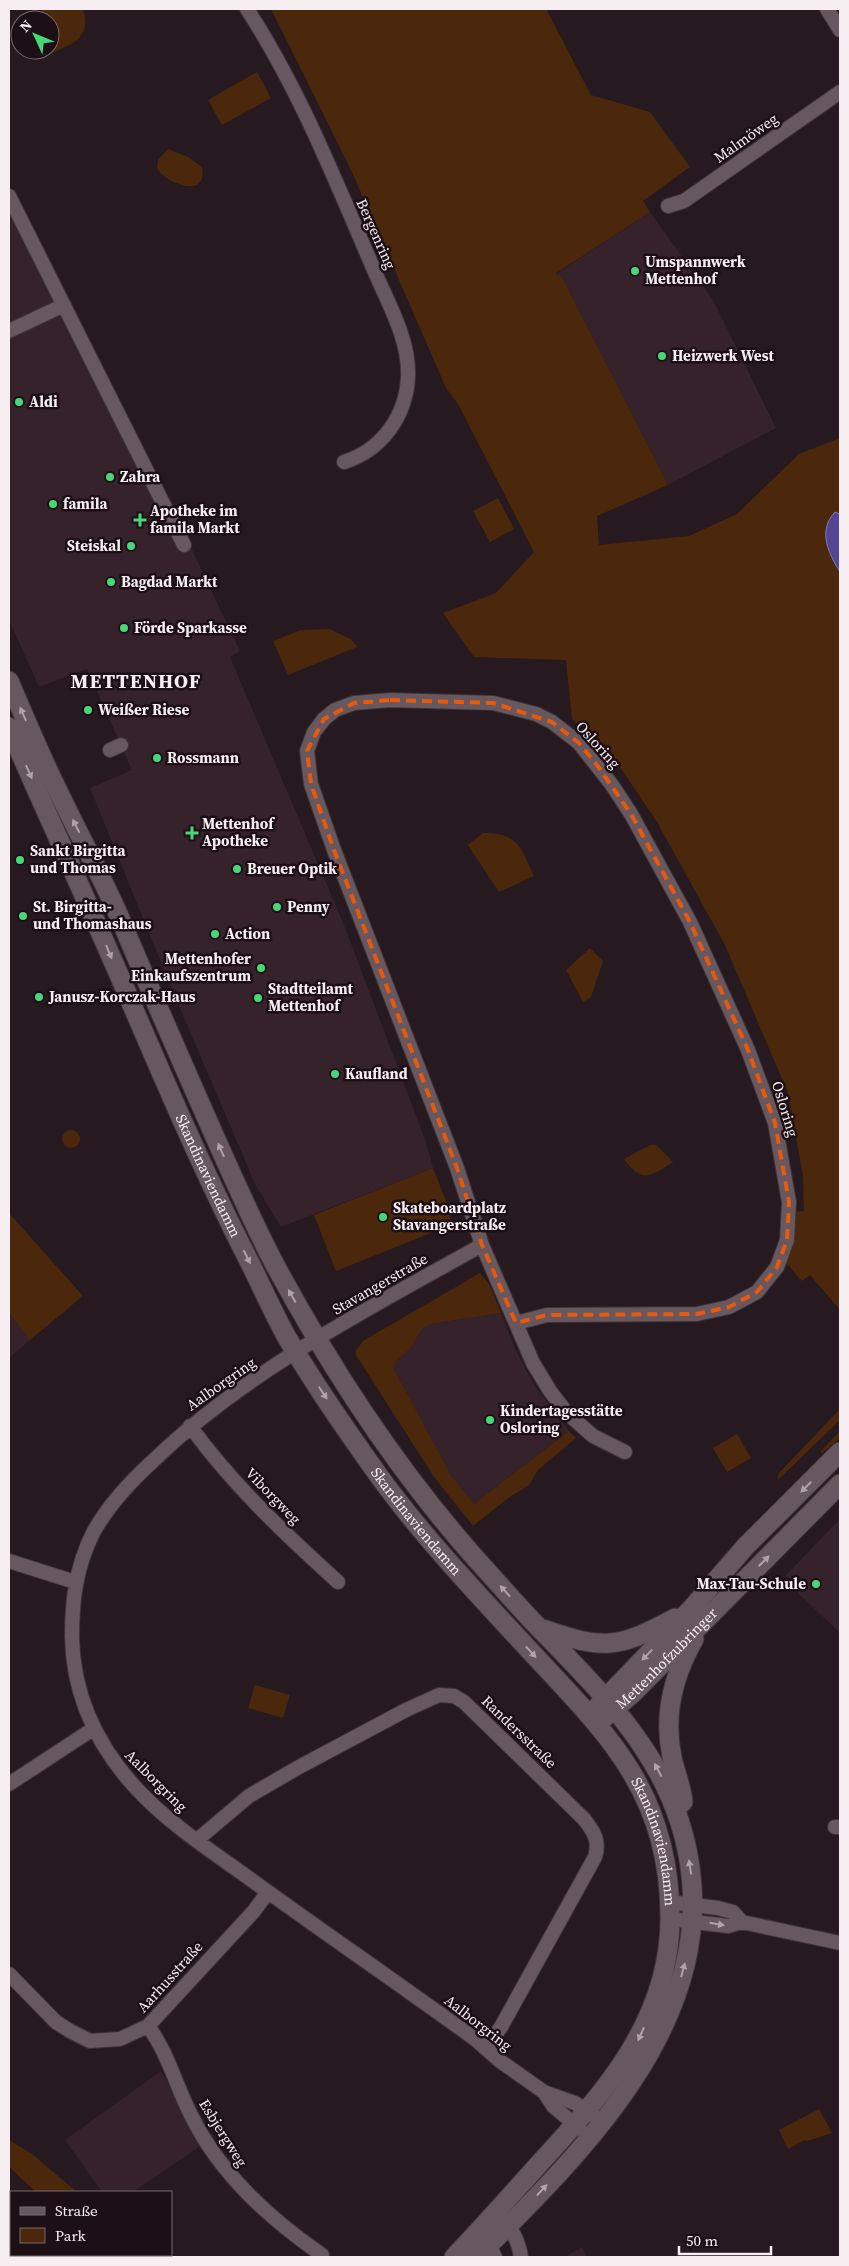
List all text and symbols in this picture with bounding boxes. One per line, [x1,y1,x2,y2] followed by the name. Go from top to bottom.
[10,10,60,60] north arrow
[15,15,36,37] text: N
[710,108,782,167] street label: Malmöweg
[352,195,401,273] street label: Bergenring
[645,251,746,289] place label: Umspannwerk Mettenhof
[629,265,641,277] marker: Umspannwerk Mettenhof
[672,345,774,366] place label: Heizwerk West
[656,350,668,362] marker: Heizwerk West
[29,391,58,412] place label: Aldi
[13,396,25,408] marker: Aldi
[120,466,161,487] place label: Zahra
[104,471,116,483] marker: Zahra
[63,493,108,514] place label: famila
[47,498,59,510] marker: famila
[150,500,240,538] place label: Apotheke im famila Markt
[134,514,146,526] marker: Apotheke im famila Markt
[67,535,121,556] place label: Steiskal
[125,540,137,552] marker: Steiskal
[121,571,218,592] place label: Bagdad Markt
[105,576,117,588] marker: Bagdad Markt
[134,617,247,638] place label: Förde Sparkasse
[118,622,130,634] marker: Förde Sparkasse
[71,667,201,695] district label: METTENHOF
[98,699,190,720] place label: Weißer Riese
[82,704,94,716] marker: Weißer Riese
[18,706,26,721] one-way arrow
[571,716,626,773] street label: Osloring
[167,747,239,768] place label: Rossmann
[151,752,163,764] marker: Rossmann
[25,765,33,779] one-way arrow
[202,813,275,851] place label: Mettenhof Apotheke
[72,819,80,834] one-way arrow
[186,827,198,839] marker: Mettenhof Apotheke
[30,840,127,878] place label: Sankt Birgitta und Thomas
[14,854,26,866] marker: Sankt Birgitta und Thomas
[247,858,337,879] place label: Breuer Optik
[231,863,243,875] marker: Breuer Optik
[33,896,152,934] place label: St. Birgitta- und Thomashaus
[287,896,330,917] place label: Penny
[271,901,283,913] marker: Penny
[17,910,29,922] marker: St. Birgitta- und Thomashaus
[225,923,270,944] place label: Action
[209,928,221,940] marker: Action
[106,945,114,959] one-way arrow
[131,948,251,986] place label: Mettenhofer Einkaufszentrum
[255,962,267,974] marker: Mettenhofer Einkaufszentrum
[268,978,354,1016] place label: Stadtteilamt Mettenhof
[48,986,196,1007] place label: Janusz-Korczak-Haus
[33,991,45,1003] marker: Janusz-Korczak-Haus
[252,992,264,1004] marker: Stadtteilamt Mettenhof
[345,1063,408,1084] place label: Kaufland
[329,1068,341,1080] marker: Kaufland
[767,1078,804,1140] street label: Osloring
[171,1111,247,1241] street label: Skandinaviendamm
[217,1143,225,1157] one-way arrow
[393,1197,506,1235] place label: Skateboardplatz Stavangerstraße
[377,1211,389,1223] marker: Skateboardplatz Stavangerstraße
[328,1248,432,1319] street label: Stavangerstraße
[243,1250,251,1264] one-way arrow
[288,1290,297,1303] one-way arrow
[182,1352,260,1415] street label: Aalborgring
[318,1387,327,1400] one-way arrow
[500,1400,623,1438] place label: Kindertagesstätte Osloring
[484,1414,496,1426] marker: Kindertagesstätte Osloring
[241,1463,306,1529] street label: Viborgweg
[366,1463,467,1580] street label: Skandinaviendamm
[800,1481,812,1493] one-way arrow
[758,1555,770,1567] one-way arrow
[696,1573,806,1594] place label: Max-Tau-Schule
[810,1578,822,1590] marker: Max-Tau-Schule
[499,1586,511,1598] one-way arrow
[611,1602,722,1714] street label: Mettenhofzubringer
[525,1646,537,1658] one-way arrow
[641,1649,653,1661] one-way arrow
[477,1690,562,1773] street label: Randersstraße
[120,1745,192,1817] street label: Aalborgring
[654,1763,662,1777] one-way arrow
[626,1773,681,1907] street label: Skandinaviendamm
[686,1859,694,1875] one-way arrow
[709,1921,725,1929] one-way arrow
[132,1936,208,2017] street label: Aarhusstraße
[680,1963,688,1978] one-way arrow
[440,1990,517,2056] street label: Aalborgring
[636,2027,644,2041] one-way arrow
[194,2095,253,2171] street label: Esbjergweg
[536,2184,548,2196] one-way arrow
[10,2191,172,2256] legend
[55,2200,98,2221] text: Straße
[679,2224,772,2256] scale bar
[55,2225,87,2246] text: Park
[686,2230,718,2251] text: 50 m

